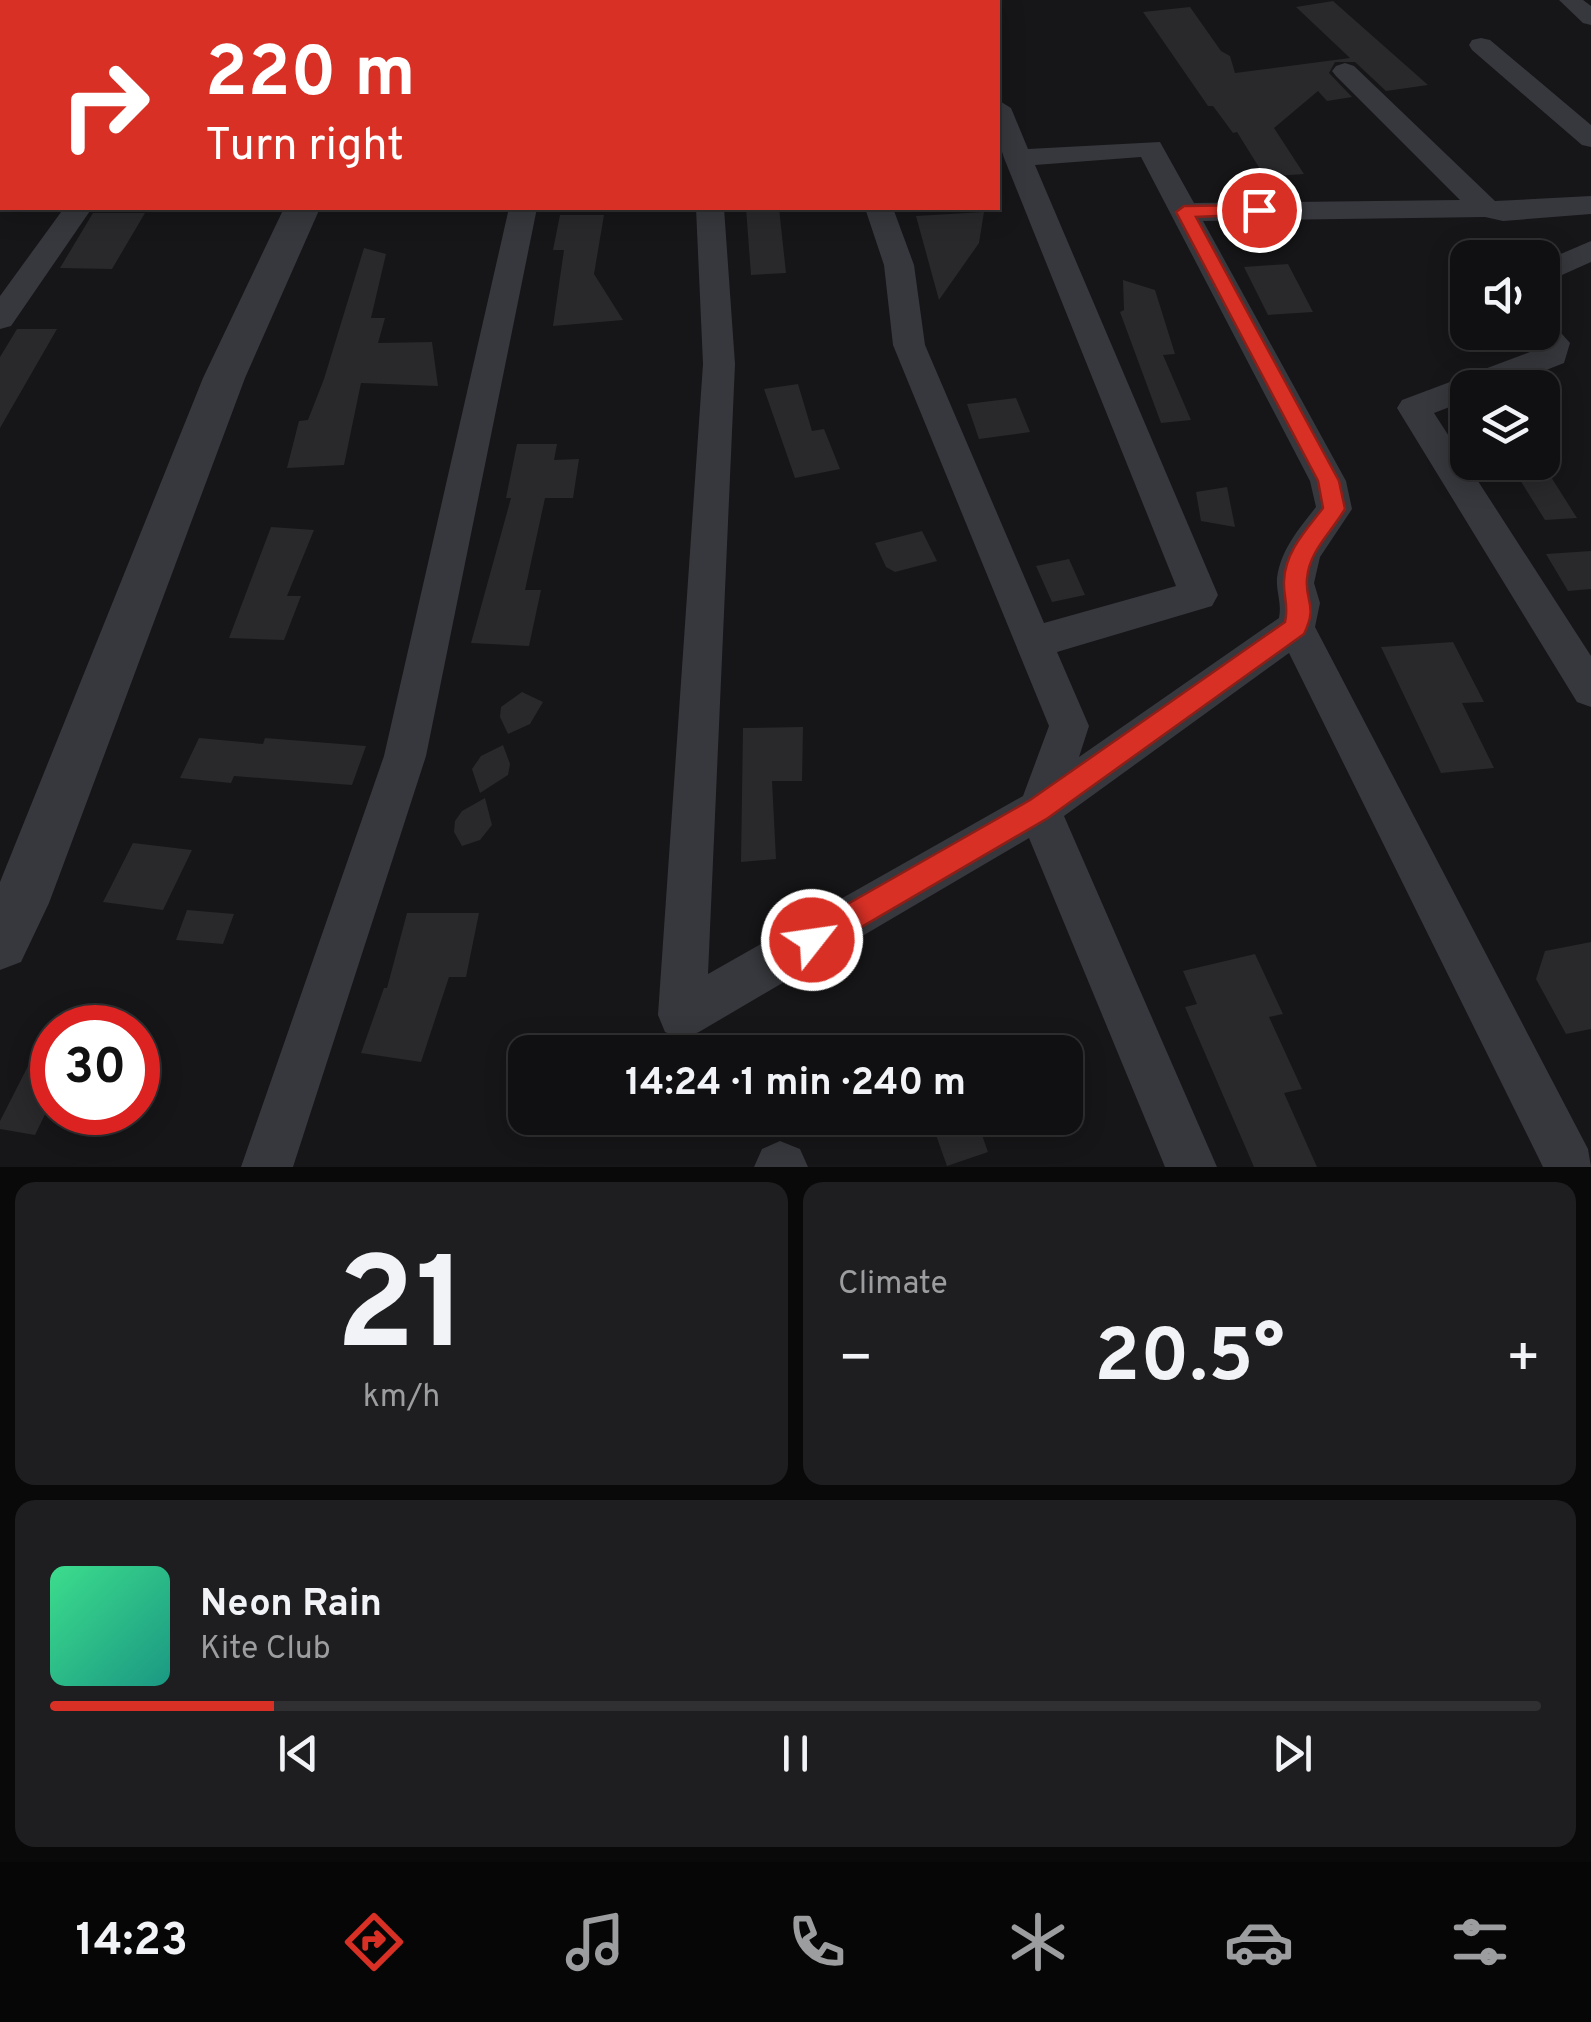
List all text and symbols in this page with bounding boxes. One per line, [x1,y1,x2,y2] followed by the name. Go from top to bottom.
[205,32,415,121] text: 220 m
[40,40,170,170] icon: right
[205,119,404,176] text: Turn right
[1217,168,1302,253] pin
[1232,183,1287,238] icon: arrive
[1450,240,1560,480] map controls
[1450,240,1560,350] button: sound
[1450,370,1560,480] button: layers
[760,888,864,992] position arrow
[30,1005,160,1135] speed limit sign: 30
[625,1060,966,1109] text: 14:24 · 1 min · 240 m
[336,1230,467,1395] text: 21
[838,1265,948,1305] text: Climate
[1094,1313,1285,1408] text: 20.5°
[838,1326,873,1396] text: −
[1506,1326,1541,1396] text: +
[363,1378,440,1418] text: km/h
[200,1581,382,1630] text: Neon Rain
[200,1630,331,1670] text: Kite Club
[271,1726,326,1781] icon: previous
[768,1726,823,1781] icon: pause
[1265,1726,1320,1781] icon: next
[339,1907,409,1977] icon: directions
[560,1907,630,1977] icon: music
[782,1907,852,1977] icon: phone
[1003,1907,1073,1977] icon: climate
[1224,1907,1294,1977] icon: car
[1445,1907,1515,1977] icon: filters
[76,1914,188,1971] text: 14:23

